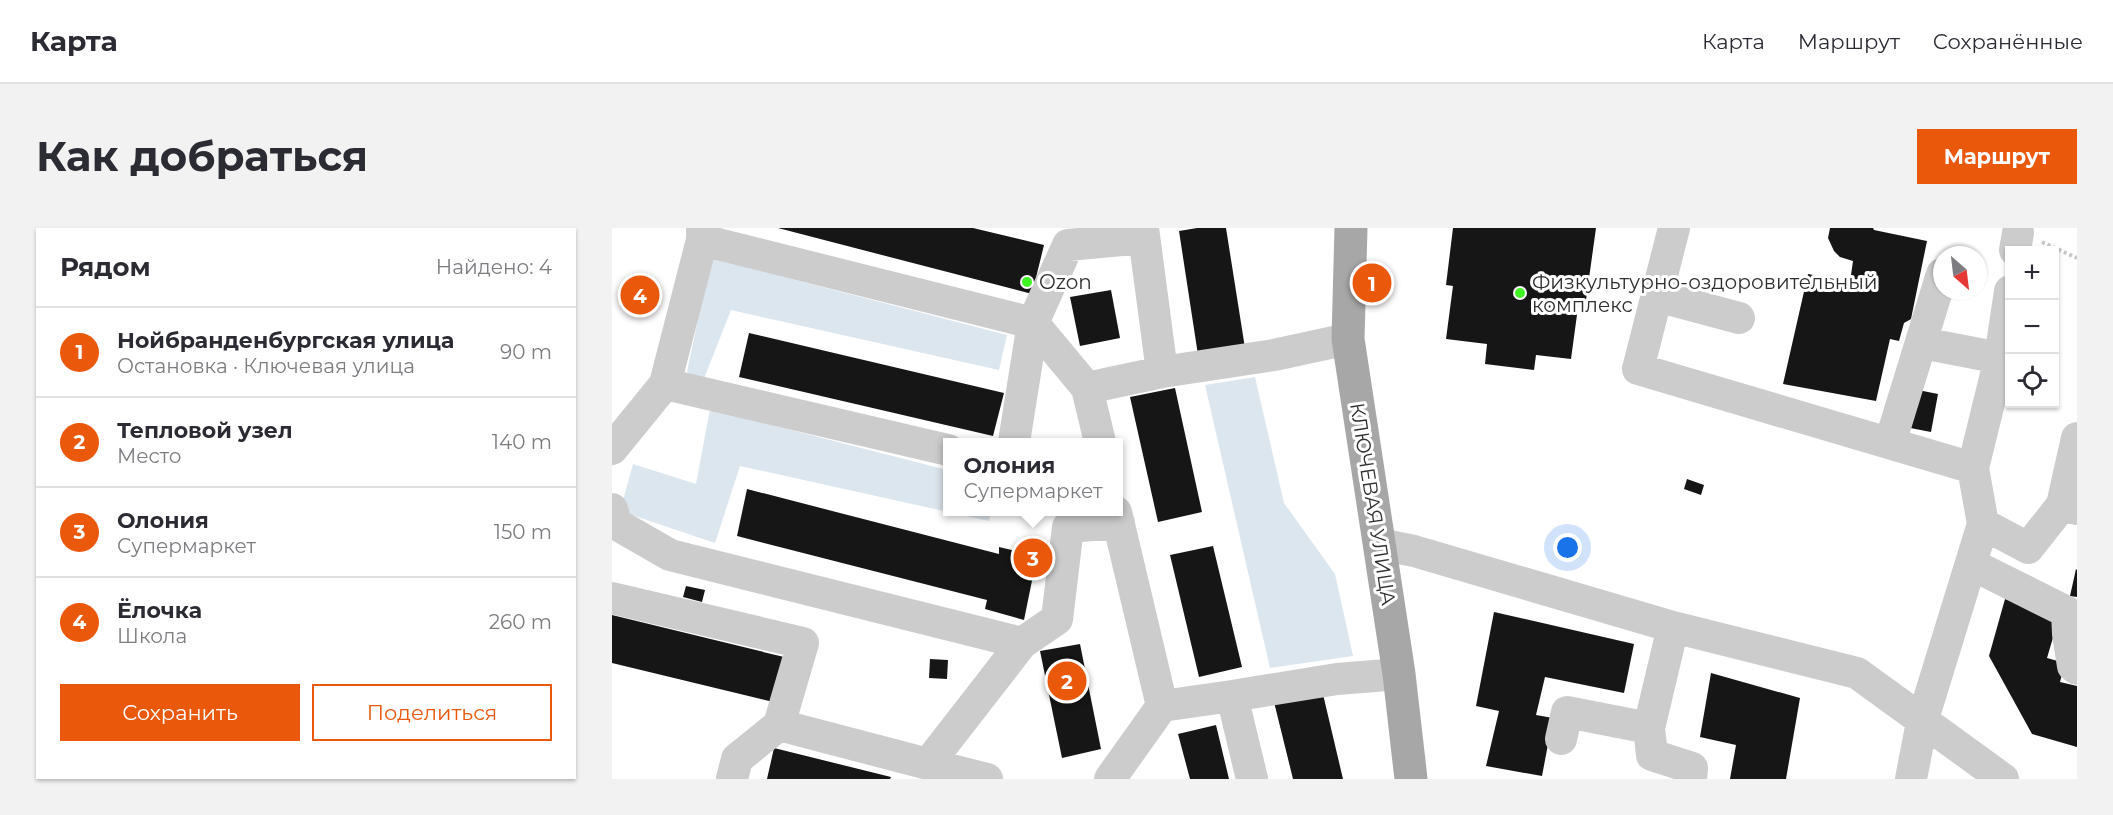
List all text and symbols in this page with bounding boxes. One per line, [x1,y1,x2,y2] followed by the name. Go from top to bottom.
[30,24,118,58] text: Карта
[1702,29,1765,54] text: Карта
[1798,29,1900,54] text: Маршрут
[1933,29,2083,54] text: Сохранённые
[1917,129,2077,184] button: Маршрут
[36,130,368,182] text: Как добраться
[1933,246,1987,300] north arrow
[2005,246,2059,408] map controls
[2005,246,2059,300] button: +
[60,251,151,283] text: Рядом
[436,255,552,279] text: Найдено: 4
[1352,260,1392,306] pin: 1
[1039,270,1092,294] place label: Ozon
[1532,270,1878,317] place label: Физкультурно-оздоровительный комплекс
[621,272,660,318] pin: 4
[1020,275,1034,289] marker: Ozon
[1513,286,1527,300] marker: Физкультурно-оздоровительный комплекс
[2005,300,2059,354] button: −
[117,327,454,354] text: Нойбранденбургская улица
[76,340,83,364] text: 1
[500,340,552,364] text: 90 m
[117,354,415,378] text: Остановка · Ключевая улица
[2005,354,2059,408] button: locate
[1345,401,1401,607] street label: КЛЮЧЕВАЯ УЛИЦА
[117,417,293,444] text: Тепловой узел
[74,430,85,454] text: 2
[492,430,552,454] text: 140 m
[943,438,1123,516] popup
[117,444,181,468] text: Место
[964,452,1055,479] text: Олония
[964,479,1102,503] text: Супермаркет
[117,507,209,534] text: Олония
[74,520,85,544] text: 3
[494,520,552,544] text: 150 m
[1553,533,1582,562] your location
[117,534,256,558] text: Супермаркет
[1014,536,1052,580] pin: 3
[117,597,202,624] text: Ёлочка
[73,610,86,634] text: 4
[489,610,552,634] text: 260 m
[117,624,187,648] text: Школа
[1048,658,1086,704] pin: 2
[60,684,300,741] button: Сохранить
[312,684,552,741] button: Поделиться

